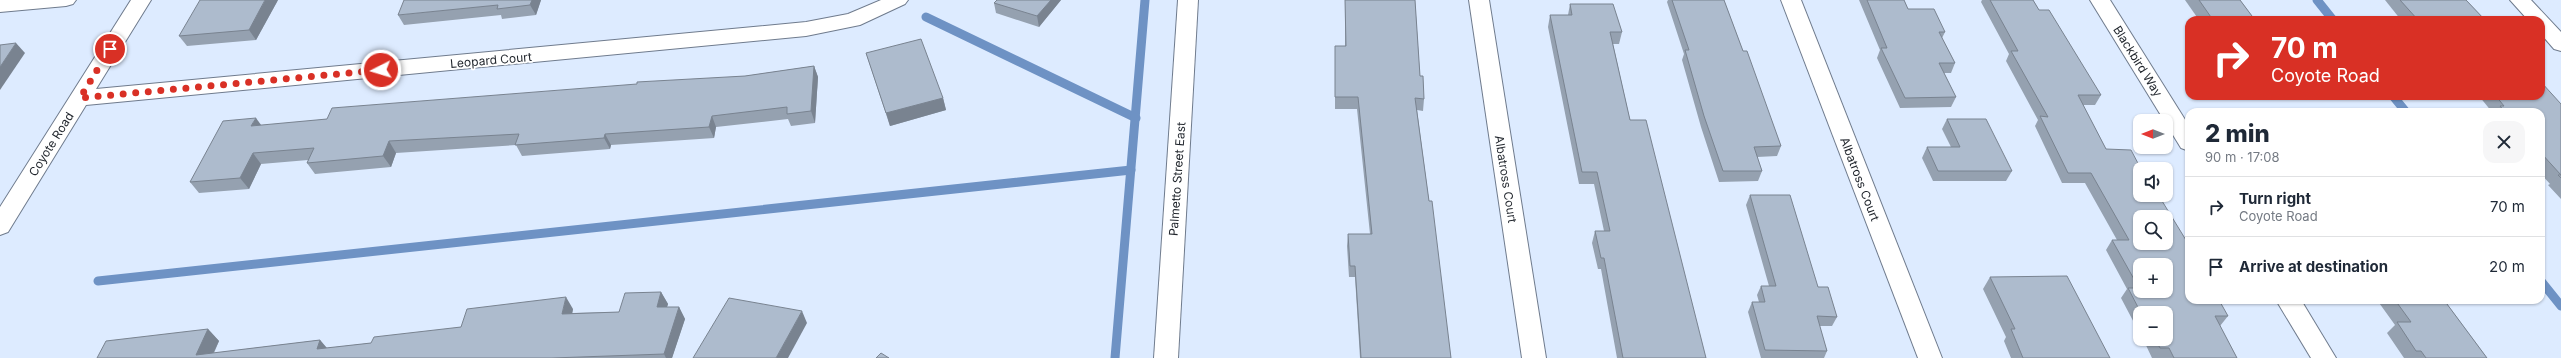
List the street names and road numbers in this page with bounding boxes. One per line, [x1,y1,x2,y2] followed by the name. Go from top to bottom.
[2110,23,2166,99] street label: Blackbird Way
[450,49,533,71] street label: Leopard Court
[25,109,77,179] street label: Coyote Road
[1166,121,1188,237] street label: Palmetto Street East
[1492,134,1520,224] street label: Albatross Court
[1837,135,1883,223] street label: Albatross Court

